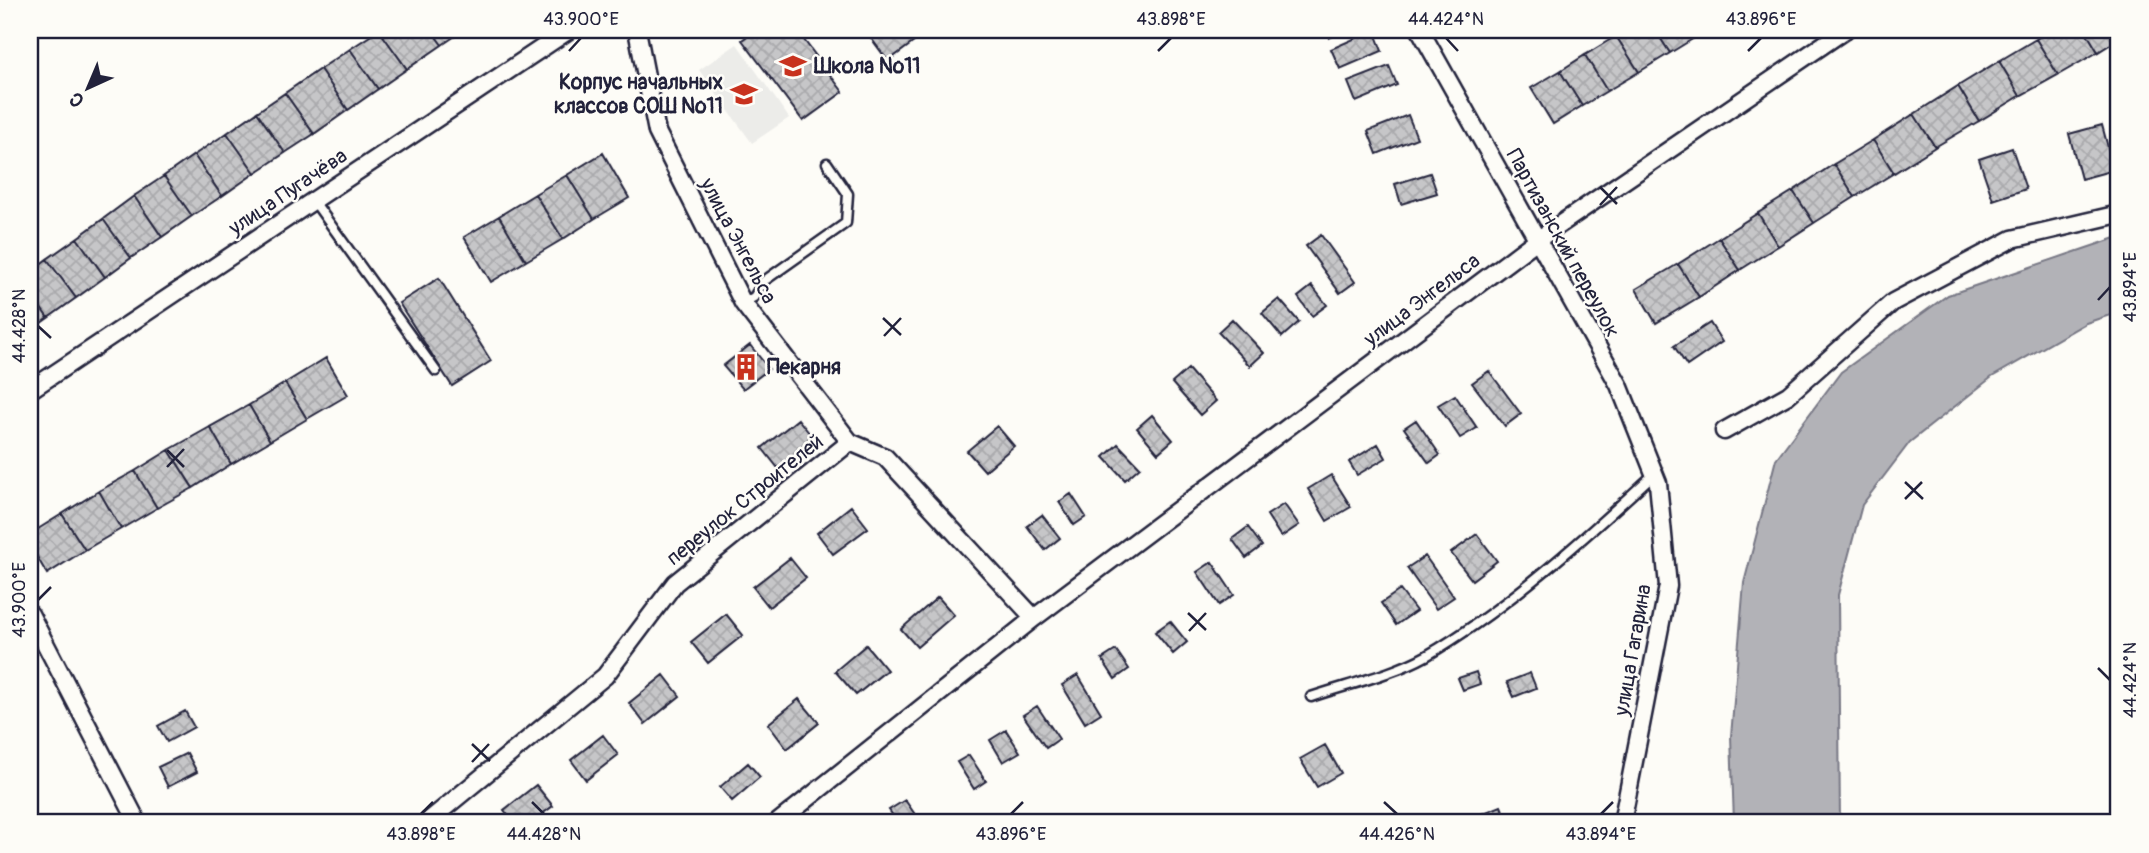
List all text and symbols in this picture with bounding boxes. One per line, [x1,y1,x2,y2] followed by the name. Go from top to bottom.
[543,8,619,31] text: 43.900°E
[1136,8,1206,31] text: 43.898°E
[1408,8,1484,31] text: 44.424°N
[1726,8,1796,31] text: 43.896°E
[778,51,808,81] school or university icon: Школа №11
[52,52,122,122] north arrow
[813,53,921,80] place label: Школа №11
[554,69,723,120] place label: Корпус начальных классов СОШ №11
[729,79,759,109] school or university icon: Корпус начальных классов СОШ №11
[64,87,89,112] text: С
[223,142,353,242] street label: улица Пугачёва
[1500,144,1626,342] street label: Партизанский переулок
[693,173,782,309] street label: улица Энгельса
[1358,248,1485,353] street label: улица Энгельса
[2119,252,2142,322] text: 43.894°E
[8,289,31,363] text: 44.428°N
[731,352,761,382] building icon: Пекарня
[767,354,841,381] place label: Пекарня
[661,428,829,572] street label: переулок Строителей
[8,562,31,638] text: 43.900°E
[1608,582,1658,719] street label: улица Гагарина
[2119,642,2142,718] text: 44.424°N
[386,823,456,846] text: 43.898°E
[507,823,581,846] text: 44.428°N
[976,823,1046,846] text: 43.896°E
[1359,823,1435,846] text: 44.426°N
[1566,823,1636,846] text: 43.894°E

